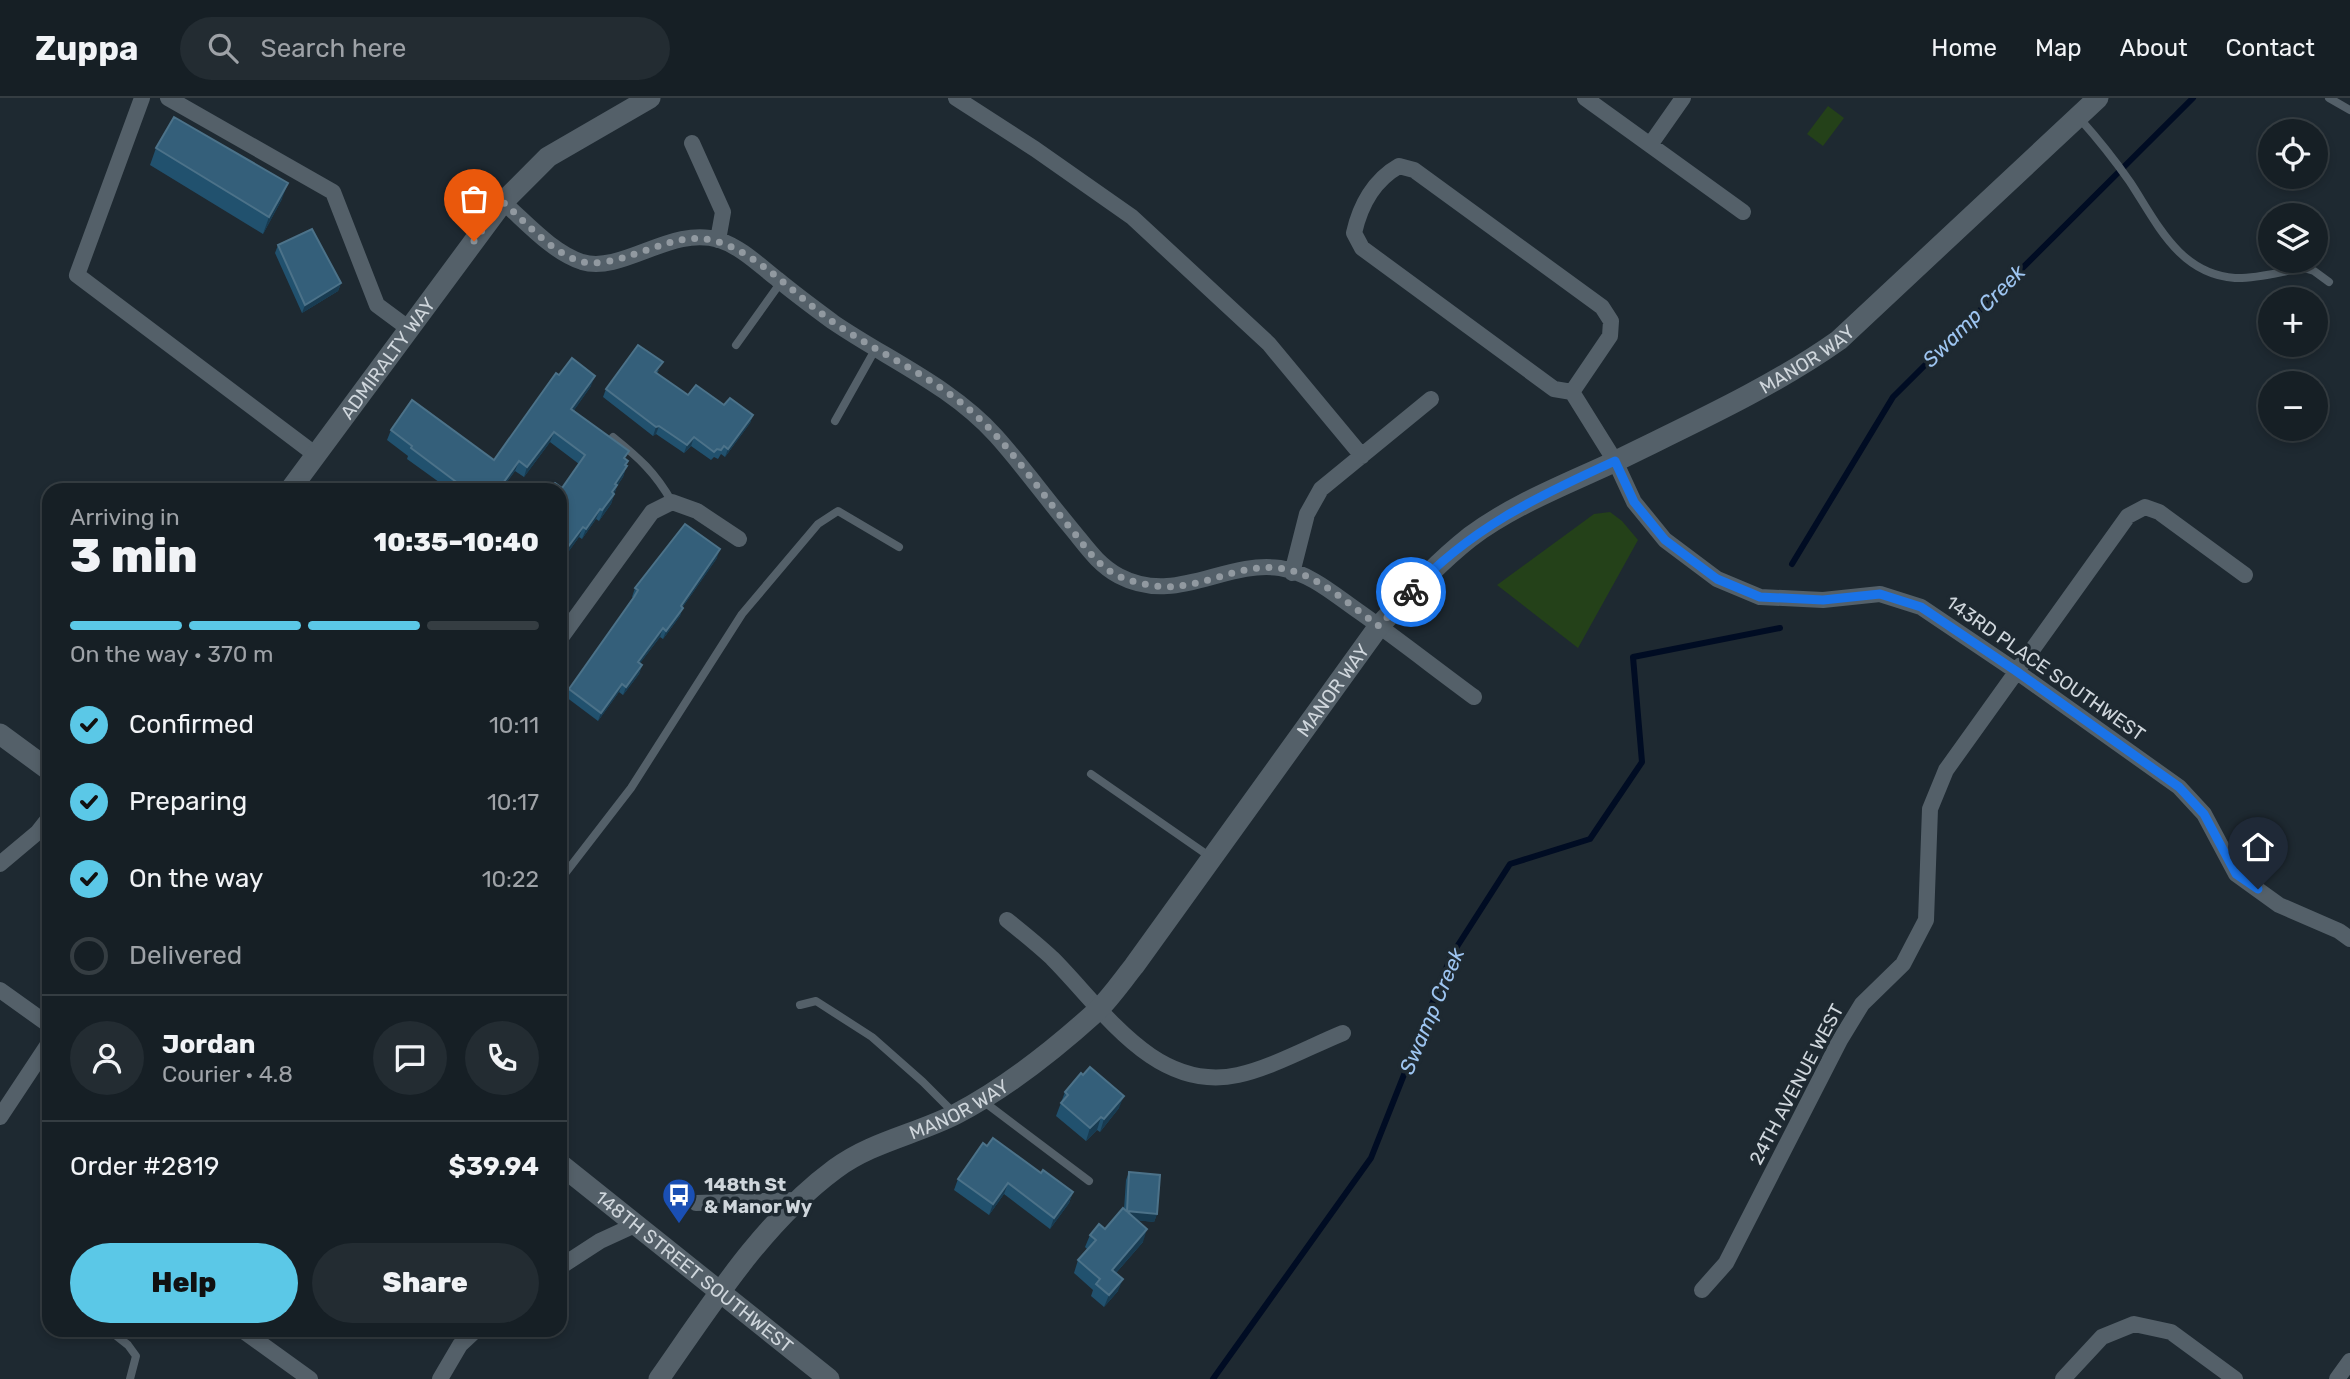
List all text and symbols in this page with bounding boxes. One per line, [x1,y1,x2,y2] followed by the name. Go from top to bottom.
[180,17,670,80] search box
[35,29,138,68] text: Zuppa
[204,29,242,67] icon: search
[260,33,406,64] text: Search here
[1931,34,1997,62] text: Home
[2035,34,2082,62] text: Map
[2120,34,2188,62] text: About
[2226,34,2315,62] text: Contact
[2258,119,2328,441] map controls
[2258,119,2328,189] button: locate
[444,169,504,241] pin
[455,180,493,218] icon: bag
[2258,203,2328,273] button: layers
[1917,258,2031,372] water label: Swamp Creek
[2258,287,2328,357] button: +
[335,293,440,424] street label: ADMIRALTY WAY
[1756,320,1860,399] street label: MANOR WAY
[2258,371,2328,441] button: −
[70,503,180,531] text: Arriving in
[373,527,539,558] text: 10:35–10:40
[70,529,198,584] text: 3 min
[1376,557,1446,627] courier
[1392,573,1430,611] icon: bike
[1942,591,2150,746] street label: 143RD PLACE SOUTHWEST
[1292,639,1374,741] street label: MANOR WAY
[70,640,273,668] text: On the way · 370 m
[70,706,108,744] icon: check
[129,709,254,740] text: Confirmed
[489,711,539,739] text: 10:11
[70,783,108,821] icon: check
[129,786,247,817] text: Preparing
[487,788,539,816] text: 10:17
[2228,817,2288,889] pin
[2239,828,2277,866] icon: home
[70,860,108,898] icon: check
[129,863,263,894] text: On the way
[482,865,539,893] text: 10:22
[129,940,242,971] text: Delivered
[1394,943,1470,1078] water label: Swamp Creek
[1744,1000,1849,1168] street label: 24TH AVENUE WEST
[70,1021,144,1095] button: person
[373,1021,447,1095] button: chat
[465,1021,539,1095] button: phone
[162,1029,255,1060] text: Jordan
[162,1060,293,1088] text: Courier · 4.8
[906,1075,1013,1144] street label: MANOR WAY
[70,1151,219,1182] text: Order #2819
[449,1151,539,1182] text: $39.94
[704,1173,813,1218] place label: 148th St & Manor Wy
[660,1176,698,1225] bus stop icon: 148th St & Manor Wy
[591,1186,798,1358] street label: 148TH STREET SOUTHWEST
[70,1243,298,1323] button: Help
[312,1243,539,1323] button: Share

